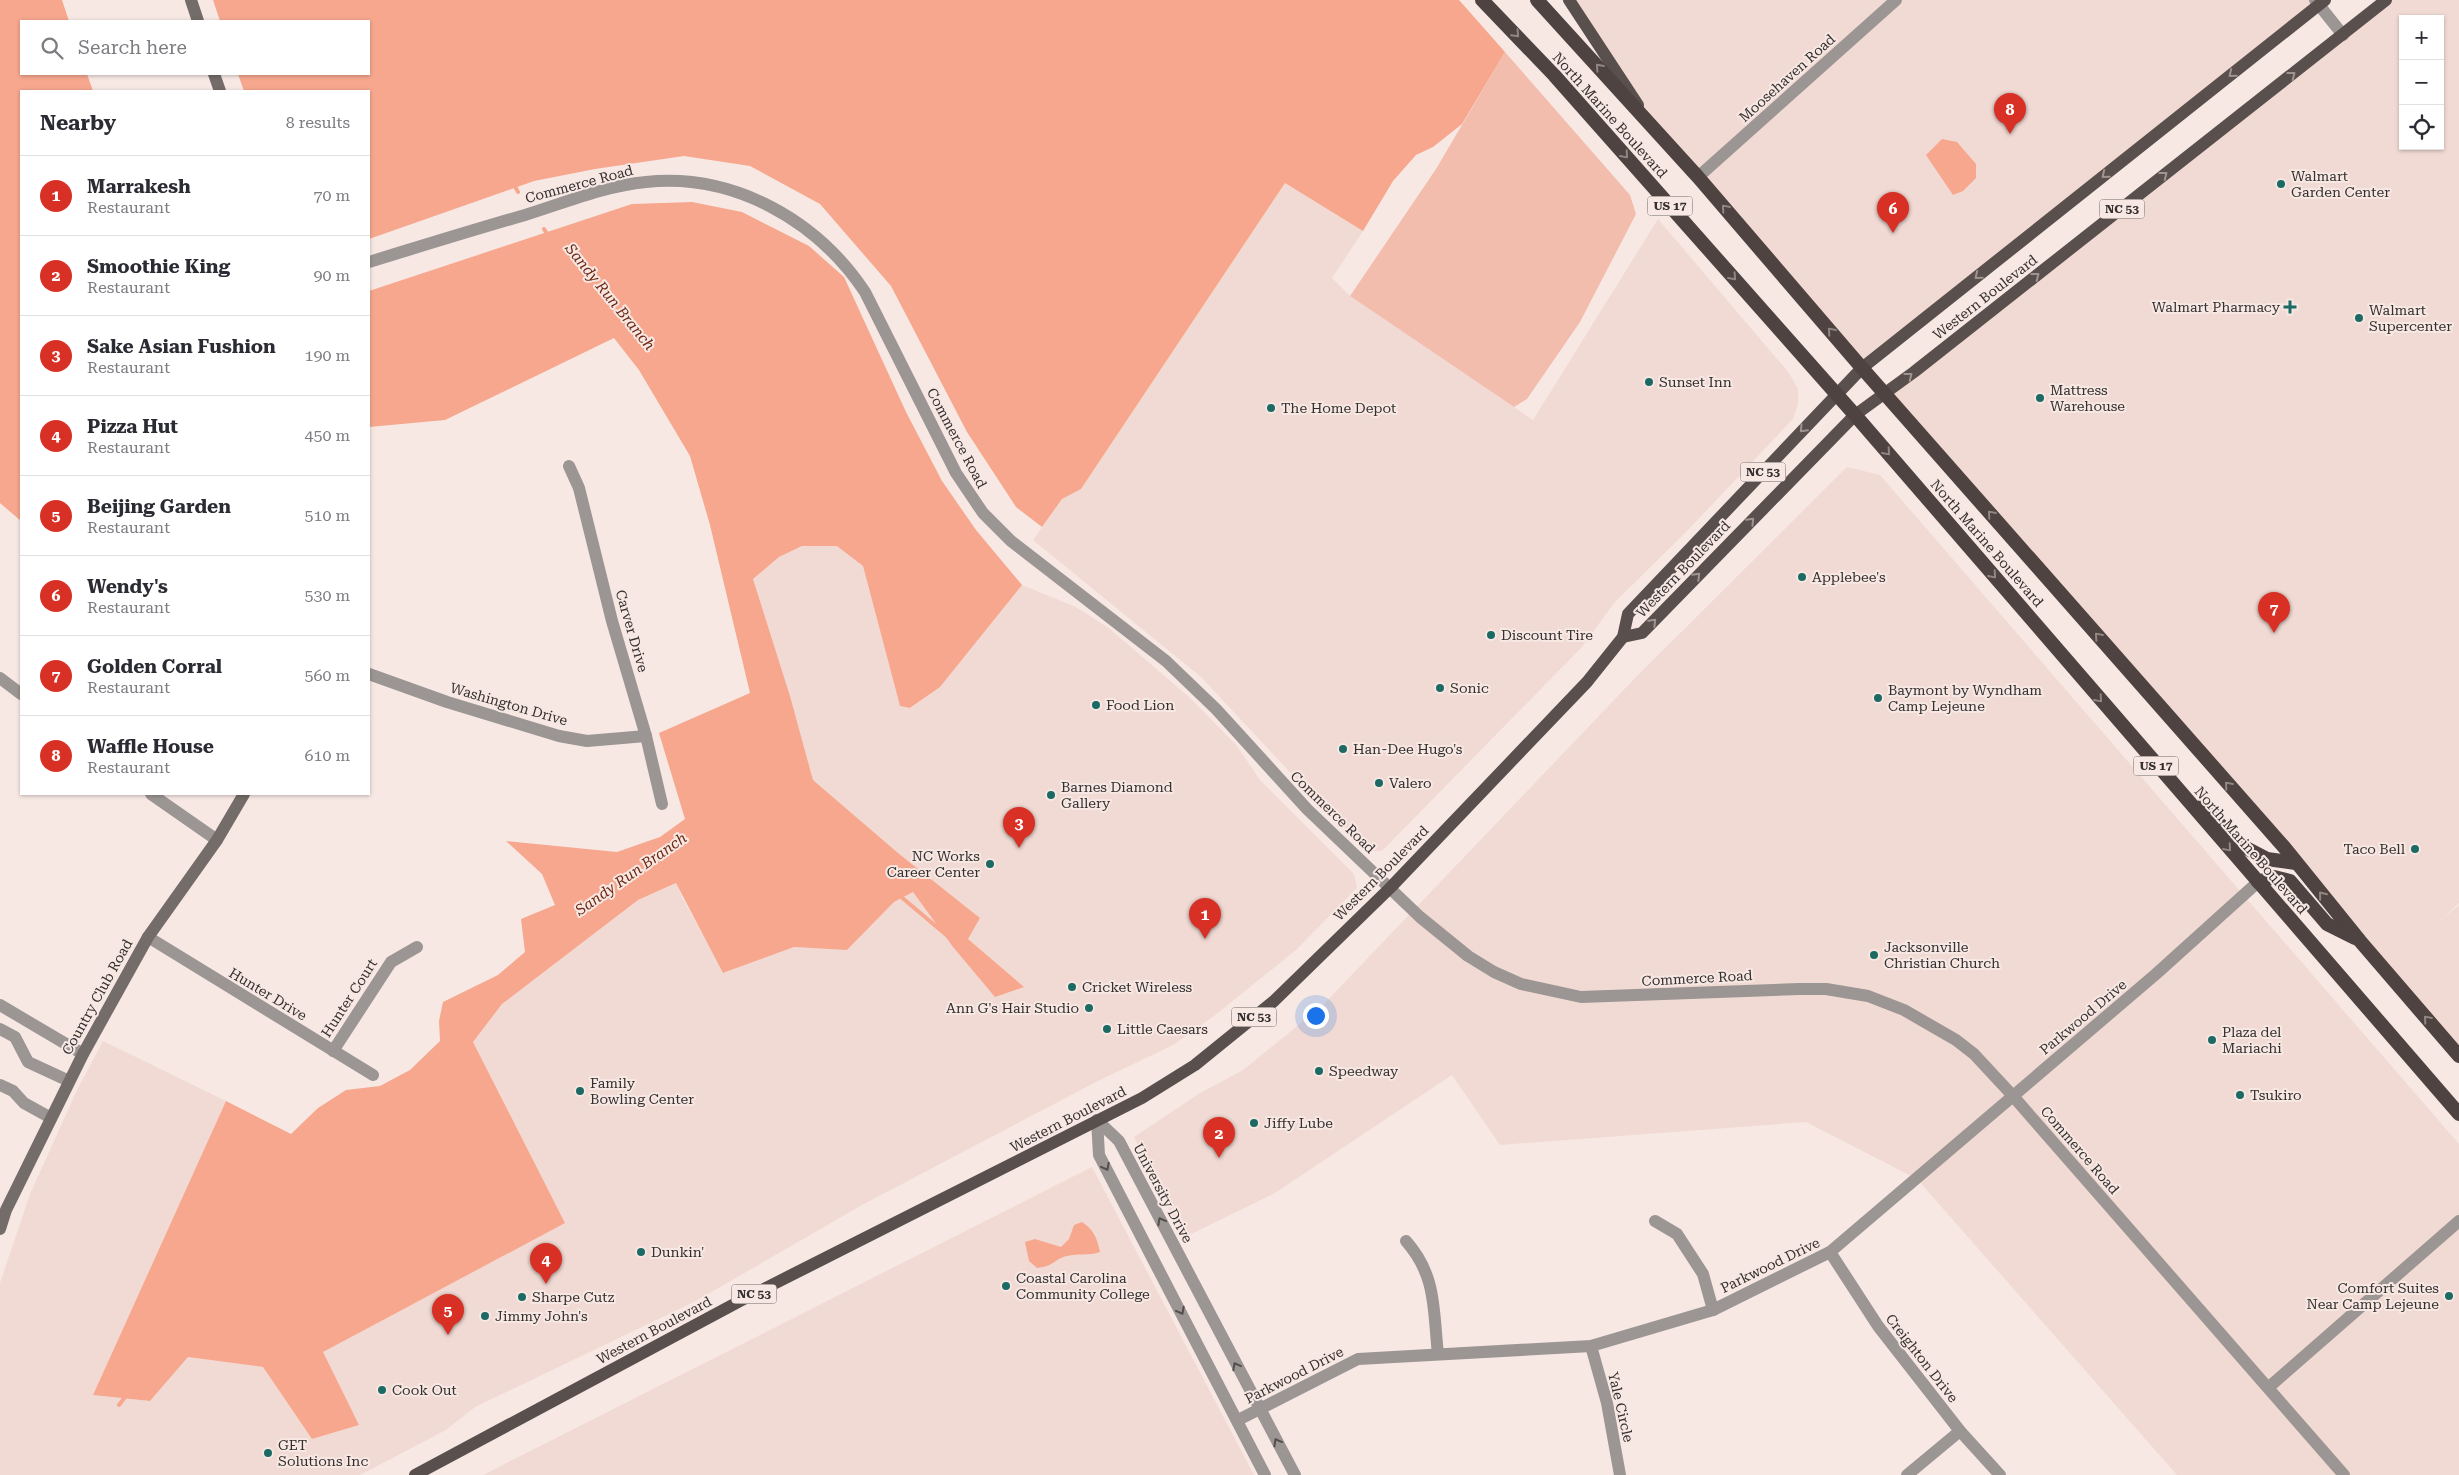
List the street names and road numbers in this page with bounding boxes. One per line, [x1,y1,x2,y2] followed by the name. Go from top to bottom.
[1736,31,1838,125] street label: Moosehaven Road
[1549,49,1671,181] street label: North Marine Boulevard
[523,162,635,206] street label: Commerce Road
[1648,197,1692,216] road number: US 17
[2100,200,2144,218] road number: NC 53
[1930,251,2040,343] street label: Western Boulevard
[924,385,990,491] street label: Commerce Road
[1740,462,1786,482] road number: NC 53
[1927,476,2047,610] street label: North Marine Boulevard
[1633,517,1733,620] street label: Western Boulevard
[613,588,651,674] street label: Carver Drive
[448,680,570,729] street label: Washington Drive
[2134,756,2178,776] road number: US 17
[1288,768,1378,856] street label: Commerce Road
[2191,783,2311,917] street label: North Marine Boulevard
[1330,822,1432,924] street label: Western Boulevard
[59,936,135,1058] street label: Country Club Road
[318,956,380,1040] street label: Hunter Court
[226,964,310,1024] street label: Hunter Drive
[1641,967,1753,989] street label: Commerce Road
[2036,976,2130,1058] street label: Parkwood Drive
[1232,1008,1276,1026] road number: NC 53
[1007,1083,1129,1155] street label: Western Boulevard
[2038,1103,2122,1197] street label: Commerce Road
[1130,1140,1196,1246] street label: University Drive
[1718,1234,1822,1296] street label: Parkwood Drive
[732,1285,776,1304] road number: NC 53
[594,1293,714,1367] street label: Western Boulevard
[1883,1311,1962,1406] street label: Creighton Drive
[1242,1343,1346,1407] street label: Parkwood Drive
[1605,1370,1637,1444] street label: Yale Circle

